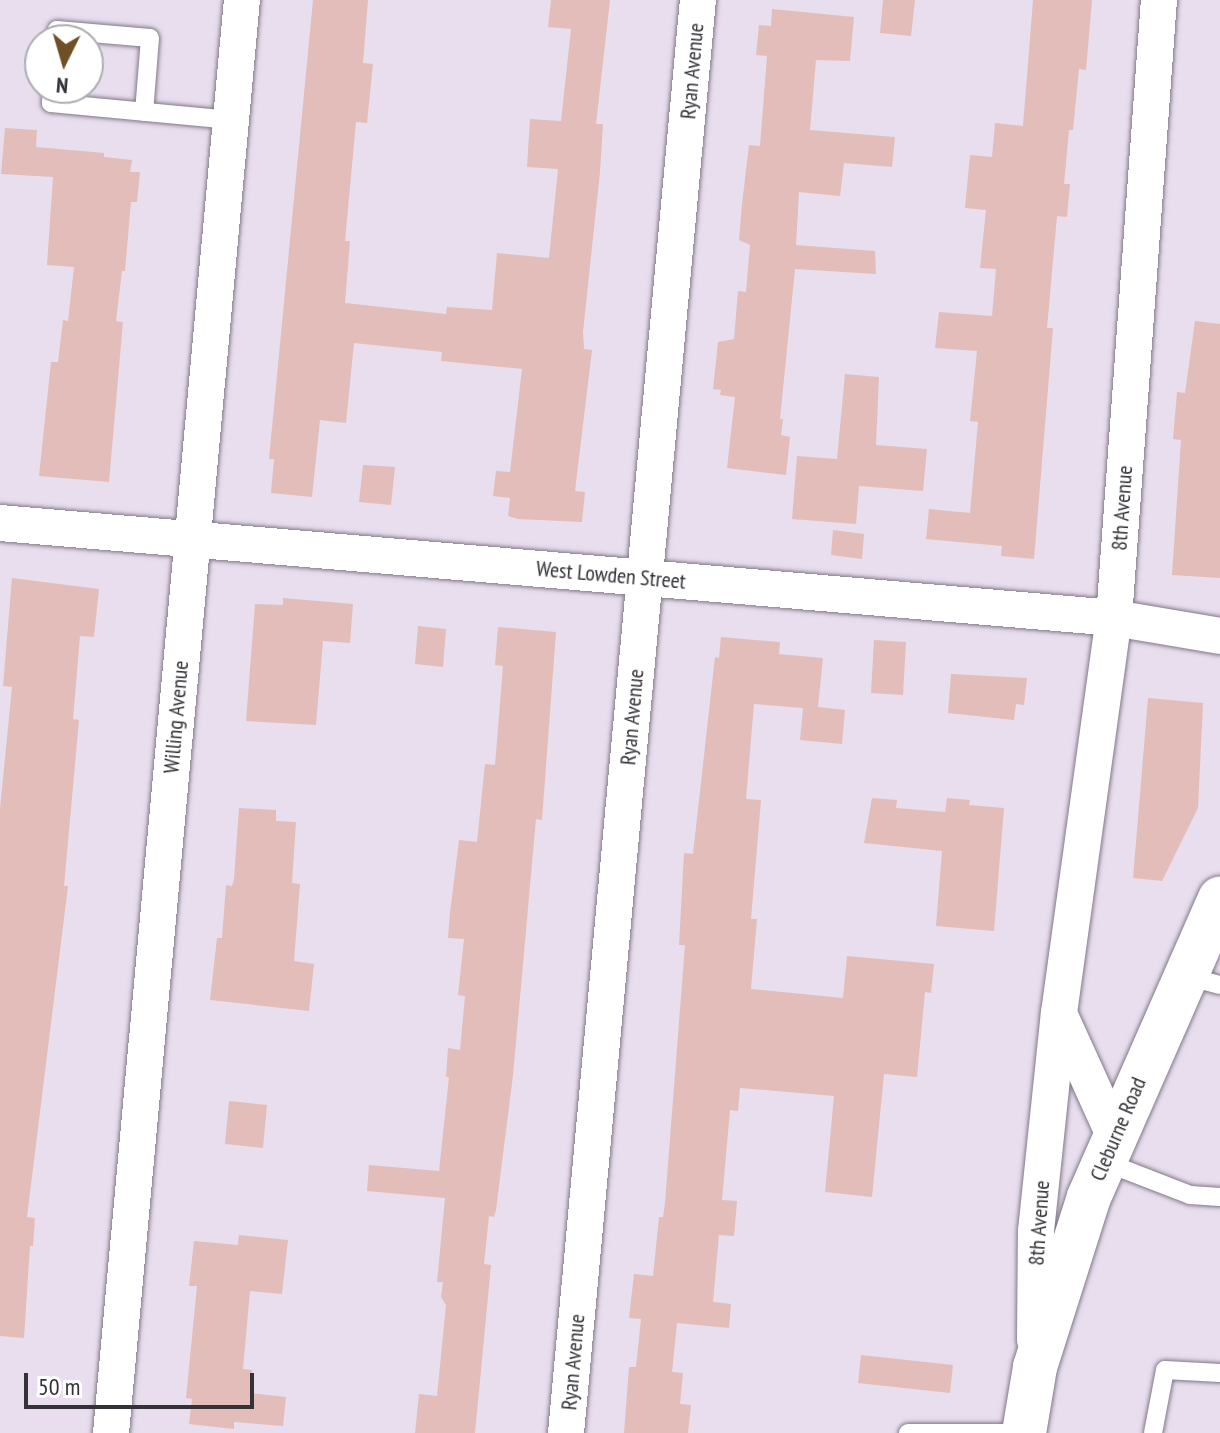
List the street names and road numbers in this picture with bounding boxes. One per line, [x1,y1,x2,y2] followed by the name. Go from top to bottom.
[675,22,709,120] street label: Ryan Avenue
[1106,464,1138,552] street label: 8th Avenue
[535,555,687,595] street label: West Lowden Street
[158,659,194,775] street label: Willing Avenue
[615,668,649,766] street label: Ryan Avenue
[1084,1073,1152,1185] street label: Cleburne Road
[1023,1179,1055,1267] street label: 8th Avenue
[556,1313,590,1411] street label: Ryan Avenue

